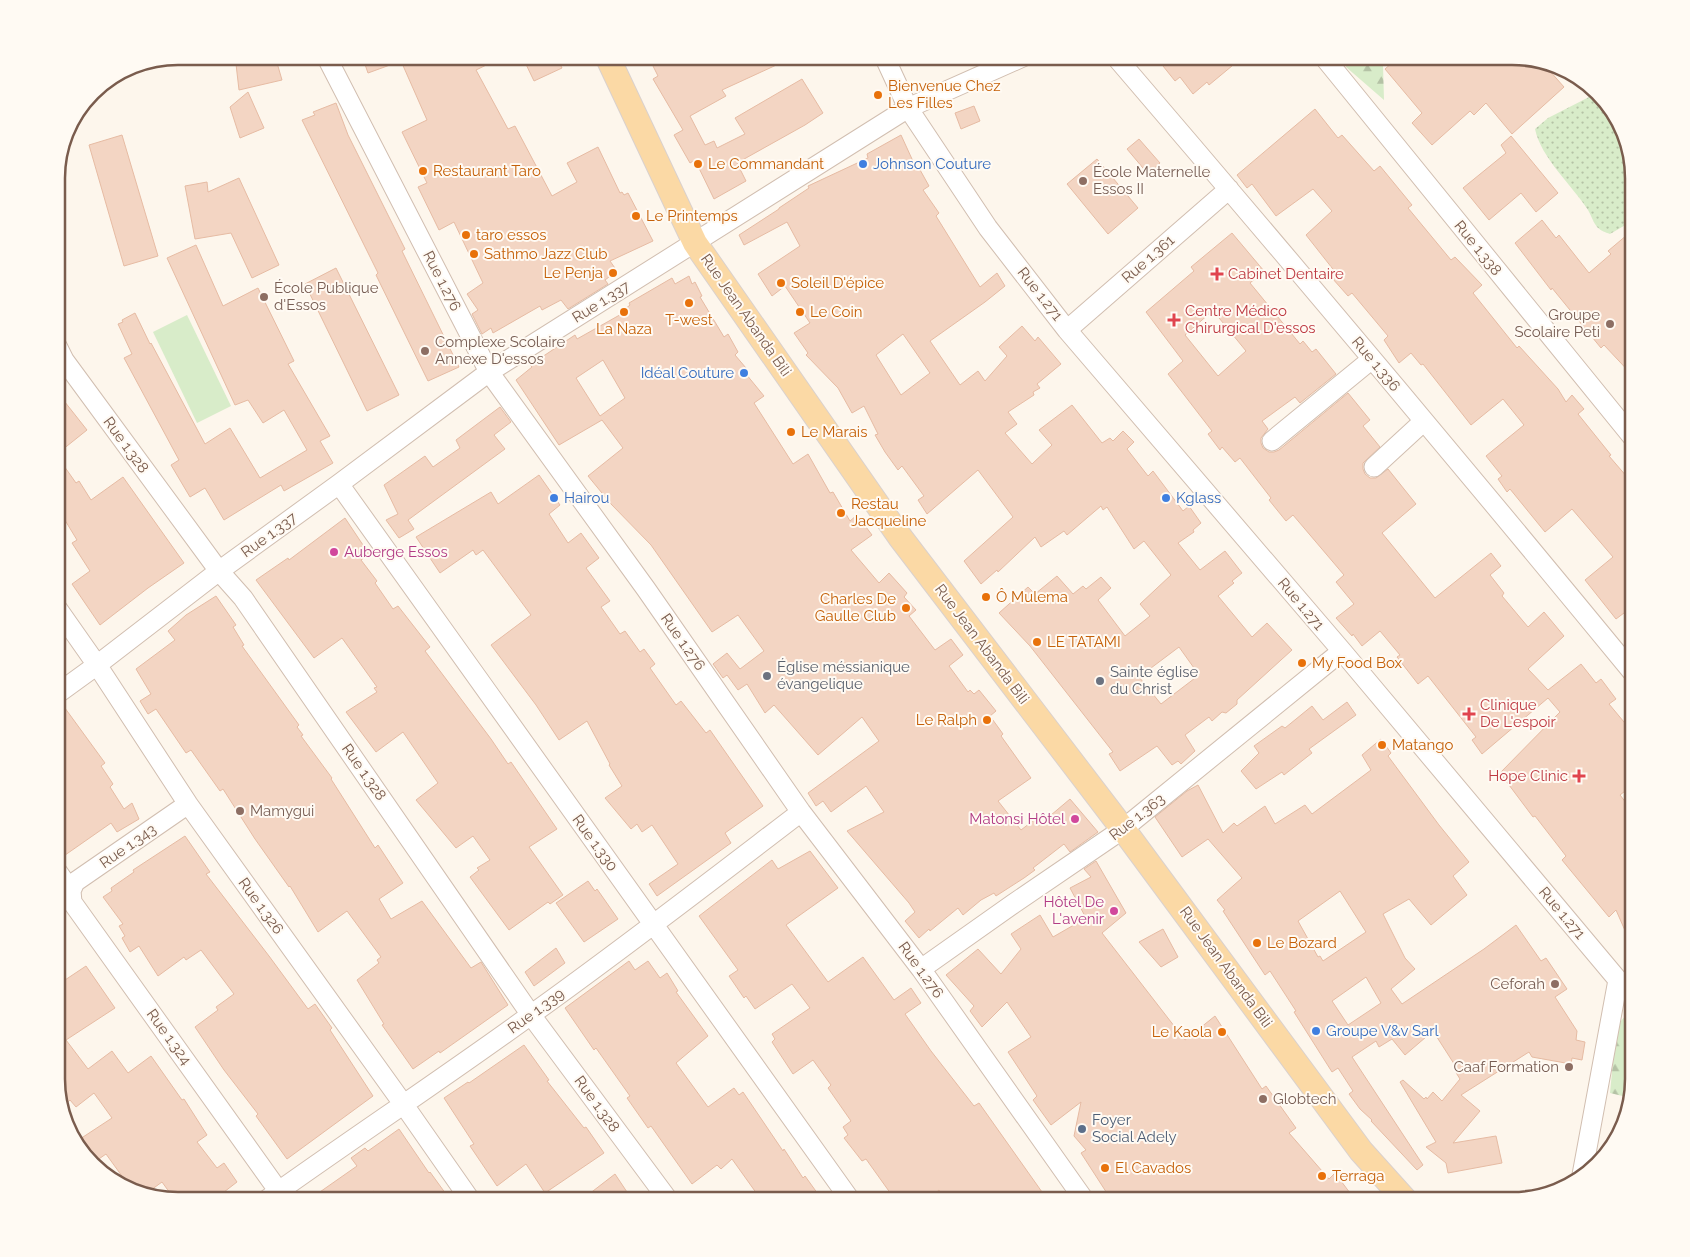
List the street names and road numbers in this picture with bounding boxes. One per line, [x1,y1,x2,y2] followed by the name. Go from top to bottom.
[1450,217,1506,279] street label: Rue 1.338
[1118,231,1178,287] street label: Rue 1.361
[419,248,465,314] street label: Rue 1.276
[697,250,795,380] street label: Rue Jean Abanda Bili
[1014,264,1067,325] street label: Rue 1.271
[569,277,633,327] street label: Rue 1.337
[1348,333,1404,395] street label: Rue 1.336
[100,413,153,477] street label: Rue 1.328
[238,509,300,561] street label: Rue 1.337
[1274,574,1328,634] street label: Rue 1.271
[931,581,1033,707] street label: Rue Jean Abanda Bili
[657,610,709,674] street label: Rue 1.276
[338,740,390,804] street label: Rue 1.328
[1106,790,1168,844] street label: Rue 1.363
[568,811,622,875] street label: Rue 1.330
[96,820,160,872] street label: Rue 1.343
[235,874,287,938] street label: Rue 1.326
[1535,883,1589,943] street label: Rue 1.271
[1176,903,1276,1031] street label: Rue Jean Abanda Bili
[895,938,947,1002] street label: Rue 1.276
[504,984,568,1037] street label: Rue 1.339
[143,1006,195,1068] street label: Rue 1.324
[571,1072,624,1136] street label: Rue 1.328

